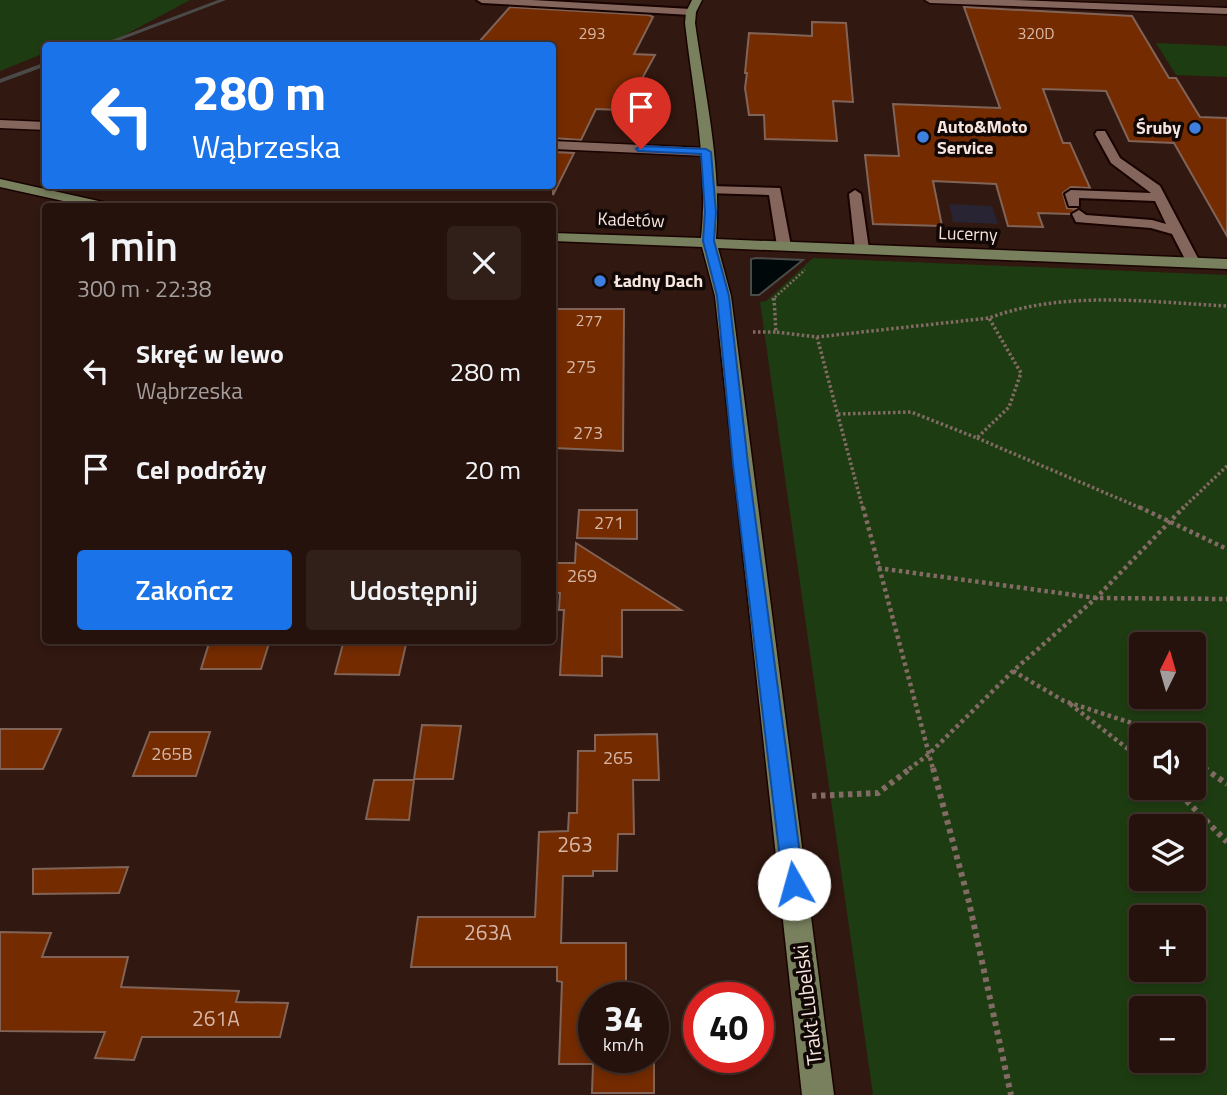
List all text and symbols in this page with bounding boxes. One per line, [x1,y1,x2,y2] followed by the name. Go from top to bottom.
[579,21,605,45] house number: 293
[1017,21,1055,45] house number: 320D
[192,54,326,129] text: 280 m
[77,70,168,161] icon: left
[611,77,671,149] pin
[622,88,660,126] icon: arrive
[937,113,1028,161] place label: Auto&Moto Service
[1136,114,1181,141] place label: Śruby
[1187,120,1203,136] marker: Śruby
[192,122,341,170] text: Wąbrzeska
[915,129,931,145] marker: Auto&Moto Service
[597,205,665,234] street label: Kadetów
[77,213,178,277] text: 1 min
[938,219,998,248] street label: Lucerny
[447,226,521,300] button: close
[613,267,703,294] place label: Ładny Dach
[77,271,212,306] text: 300 m · 22:38
[592,273,608,289] marker: Ładny Dach
[576,308,602,332] house number: 277
[136,334,284,373] text: Skręć w lewo
[77,352,115,390] icon: left
[450,352,521,391] text: 280 m
[566,353,596,380] house number: 275
[136,373,243,408] text: Wąbrzeska
[573,419,603,446] house number: 273
[77,450,115,488] icon: arrive
[136,450,266,489] text: Cel podróży
[464,450,521,489] text: 20 m
[594,509,624,536] house number: 271
[77,550,292,630] button: Zakończ
[306,550,521,630] button: Udostępnij
[567,562,597,589] house number: 269
[1129,632,1206,709] north arrow
[1129,632,1206,1073] map controls
[1129,723,1206,800] button: sound
[151,740,193,767] house number: 265B
[603,744,633,771] house number: 265
[1129,814,1206,891] button: layers
[557,828,593,860] house number: 263
[757,847,831,921] position arrow
[1129,905,1206,982] button: +
[464,916,512,948] house number: 263A
[784,943,830,1067] street label: Trakt Lubelski
[683,982,774,1073] speed limit sign: 40
[604,991,643,1045] text: 34
[1129,996,1206,1073] button: −
[192,1002,240,1034] house number: 261A
[603,1031,644,1058] text: km/h

